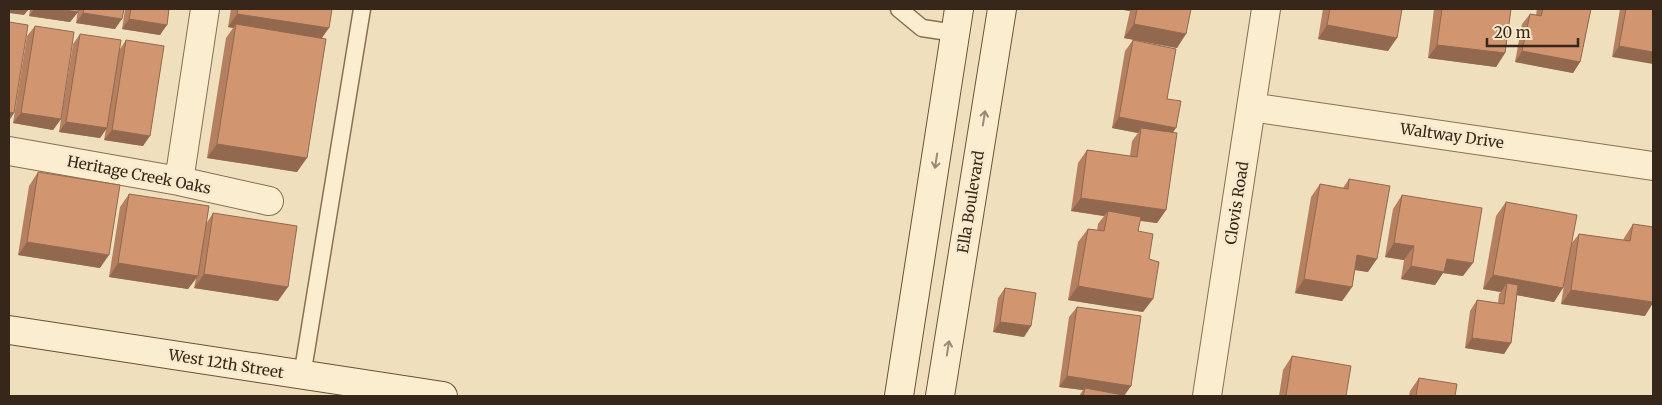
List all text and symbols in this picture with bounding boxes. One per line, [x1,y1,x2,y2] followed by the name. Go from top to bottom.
[1487,15,1578,47] scale bar
[1494,23,1531,42] text: 20 m
[980,111,990,127] one-way arrow
[1398,119,1505,152] street label: Waltway Drive
[953,149,988,255] street label: Ella Boulevard
[66,151,213,198] street label: Heritage Creek Oaks
[930,152,940,168] one-way arrow
[1221,160,1252,246] street label: Clovis Road
[943,340,953,356] one-way arrow
[166,345,285,382] street label: West 12th Street

